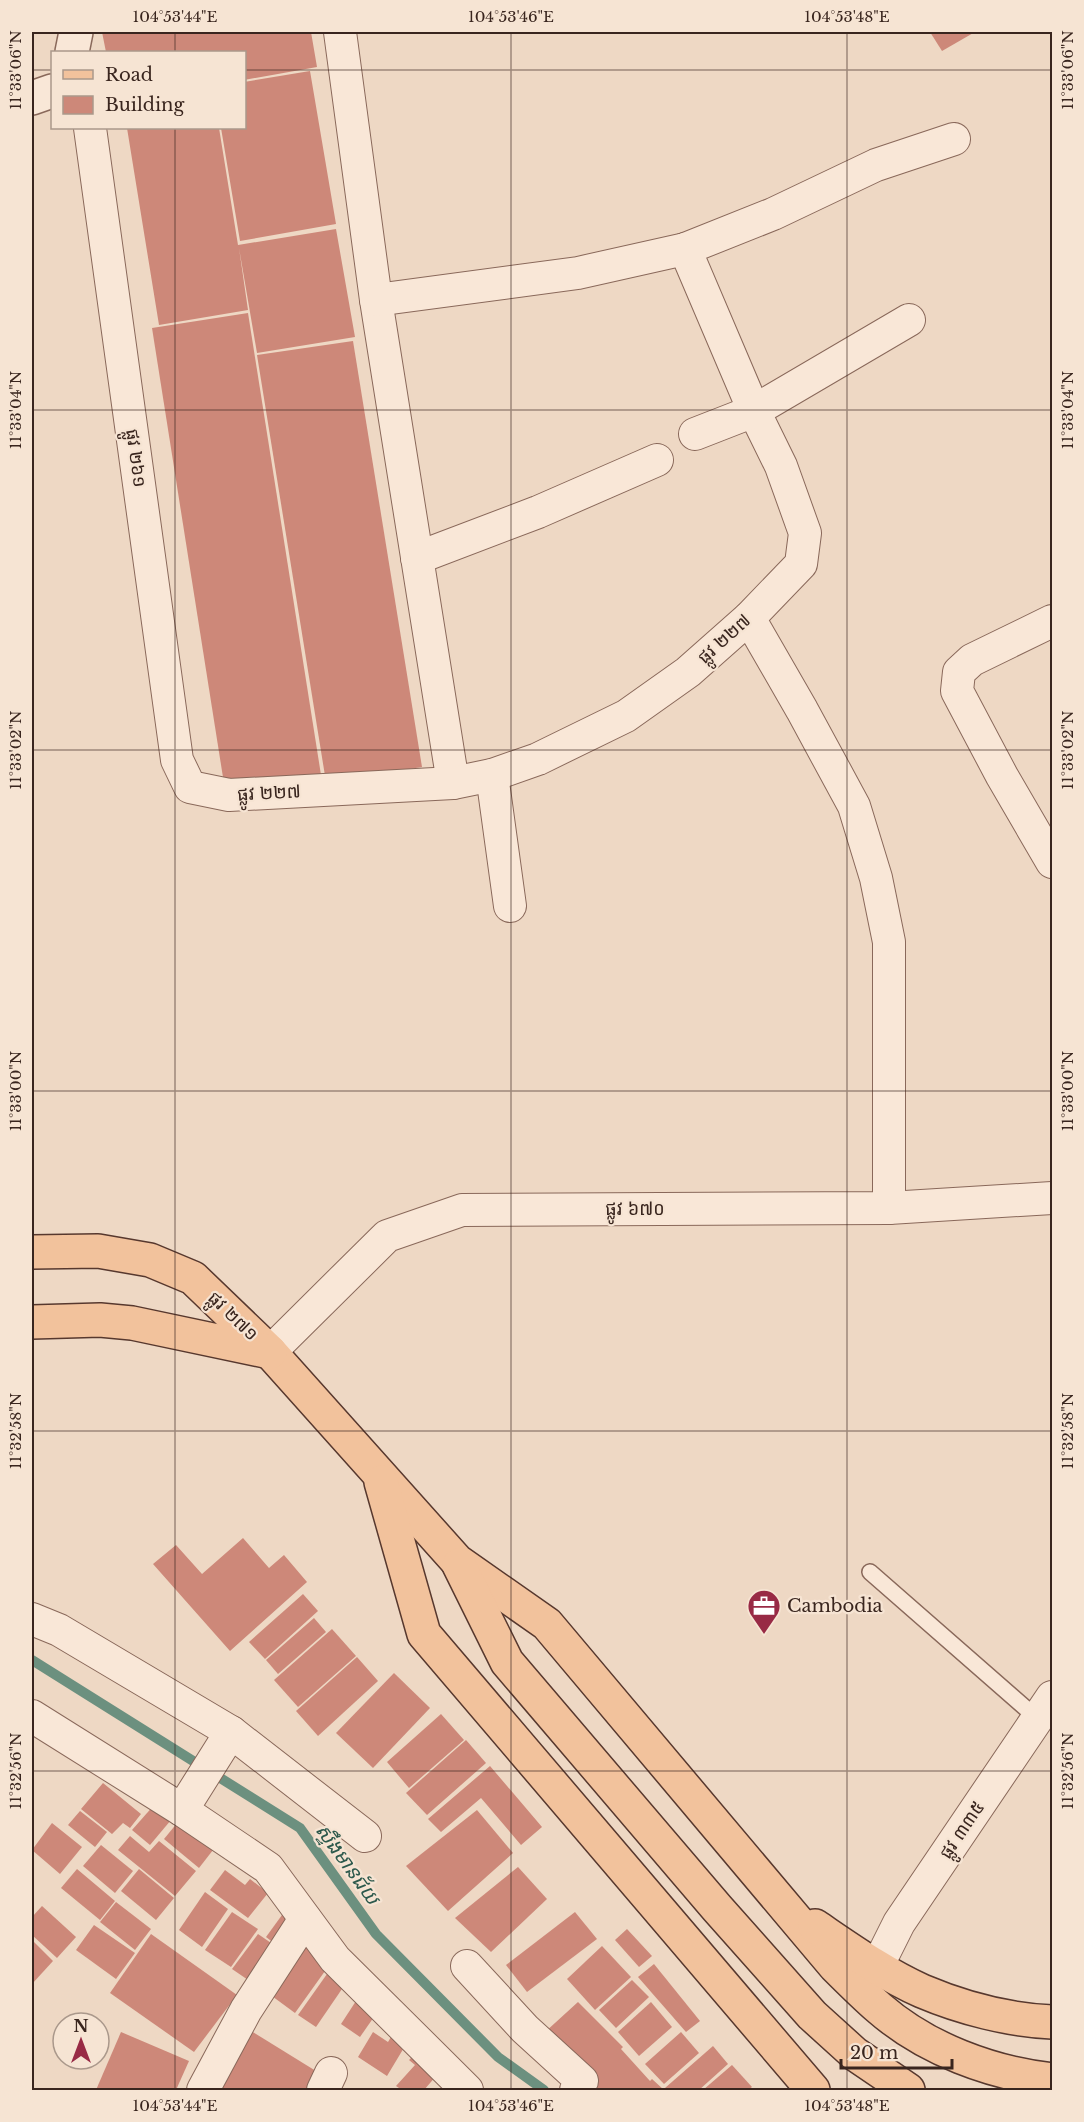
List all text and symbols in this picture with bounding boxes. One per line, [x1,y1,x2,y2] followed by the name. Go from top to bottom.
[133,7,218,26] text: 104°53'44"E
[468,7,554,26] text: 104°53'46"E
[804,7,890,26] text: 104°53'48"E
[6,30,25,110] text: 11°33'06"N
[1058,30,1077,110] text: 11°33'06"N
[51,51,246,129] legend
[105,64,153,86] text: Road
[105,94,184,116] text: Building
[6,371,25,449] text: 11°33'04"N
[1058,371,1077,449] text: 11°33'04"N
[116,427,151,489] street label: ផ្លូវ ២៦១
[693,610,759,672] street label: ផ្លូវ ២២៧
[6,710,25,790] text: 11°33'02"N
[1058,710,1077,790] text: 11°33'02"N
[237,780,302,811] street label: ផ្លូវ ២២៧
[6,1051,25,1131] text: 11°33'00"N
[1058,1051,1077,1131] text: 11°33'00"N
[605,1198,665,1225] street label: ផ្លូវ ៦៧០
[200,1287,263,1349] street label: ផ្លូវ ២៧១
[6,1393,25,1469] text: 11°32'58"N
[1058,1393,1077,1469] text: 11°32'58"N
[746,1588,782,1635] office icon: Cambodia
[787,1595,883,1617] place label: Cambodia
[6,1732,25,1810] text: 11°32'56"N
[1058,1732,1077,1810] text: 11°32'56"N
[935,1797,994,1866] street label: ផ្លូវ ៣៣៥
[310,1818,387,1911] water label: ស្ទឹងមានជ័យ
[51,2011,111,2071] north arrow
[73,2016,89,2036] text: N
[841,2032,952,2070] scale bar
[850,2042,898,2064] text: 20 m
[133,2096,218,2115] text: 104°53'44"E
[468,2096,554,2115] text: 104°53'46"E
[804,2096,890,2115] text: 104°53'48"E

